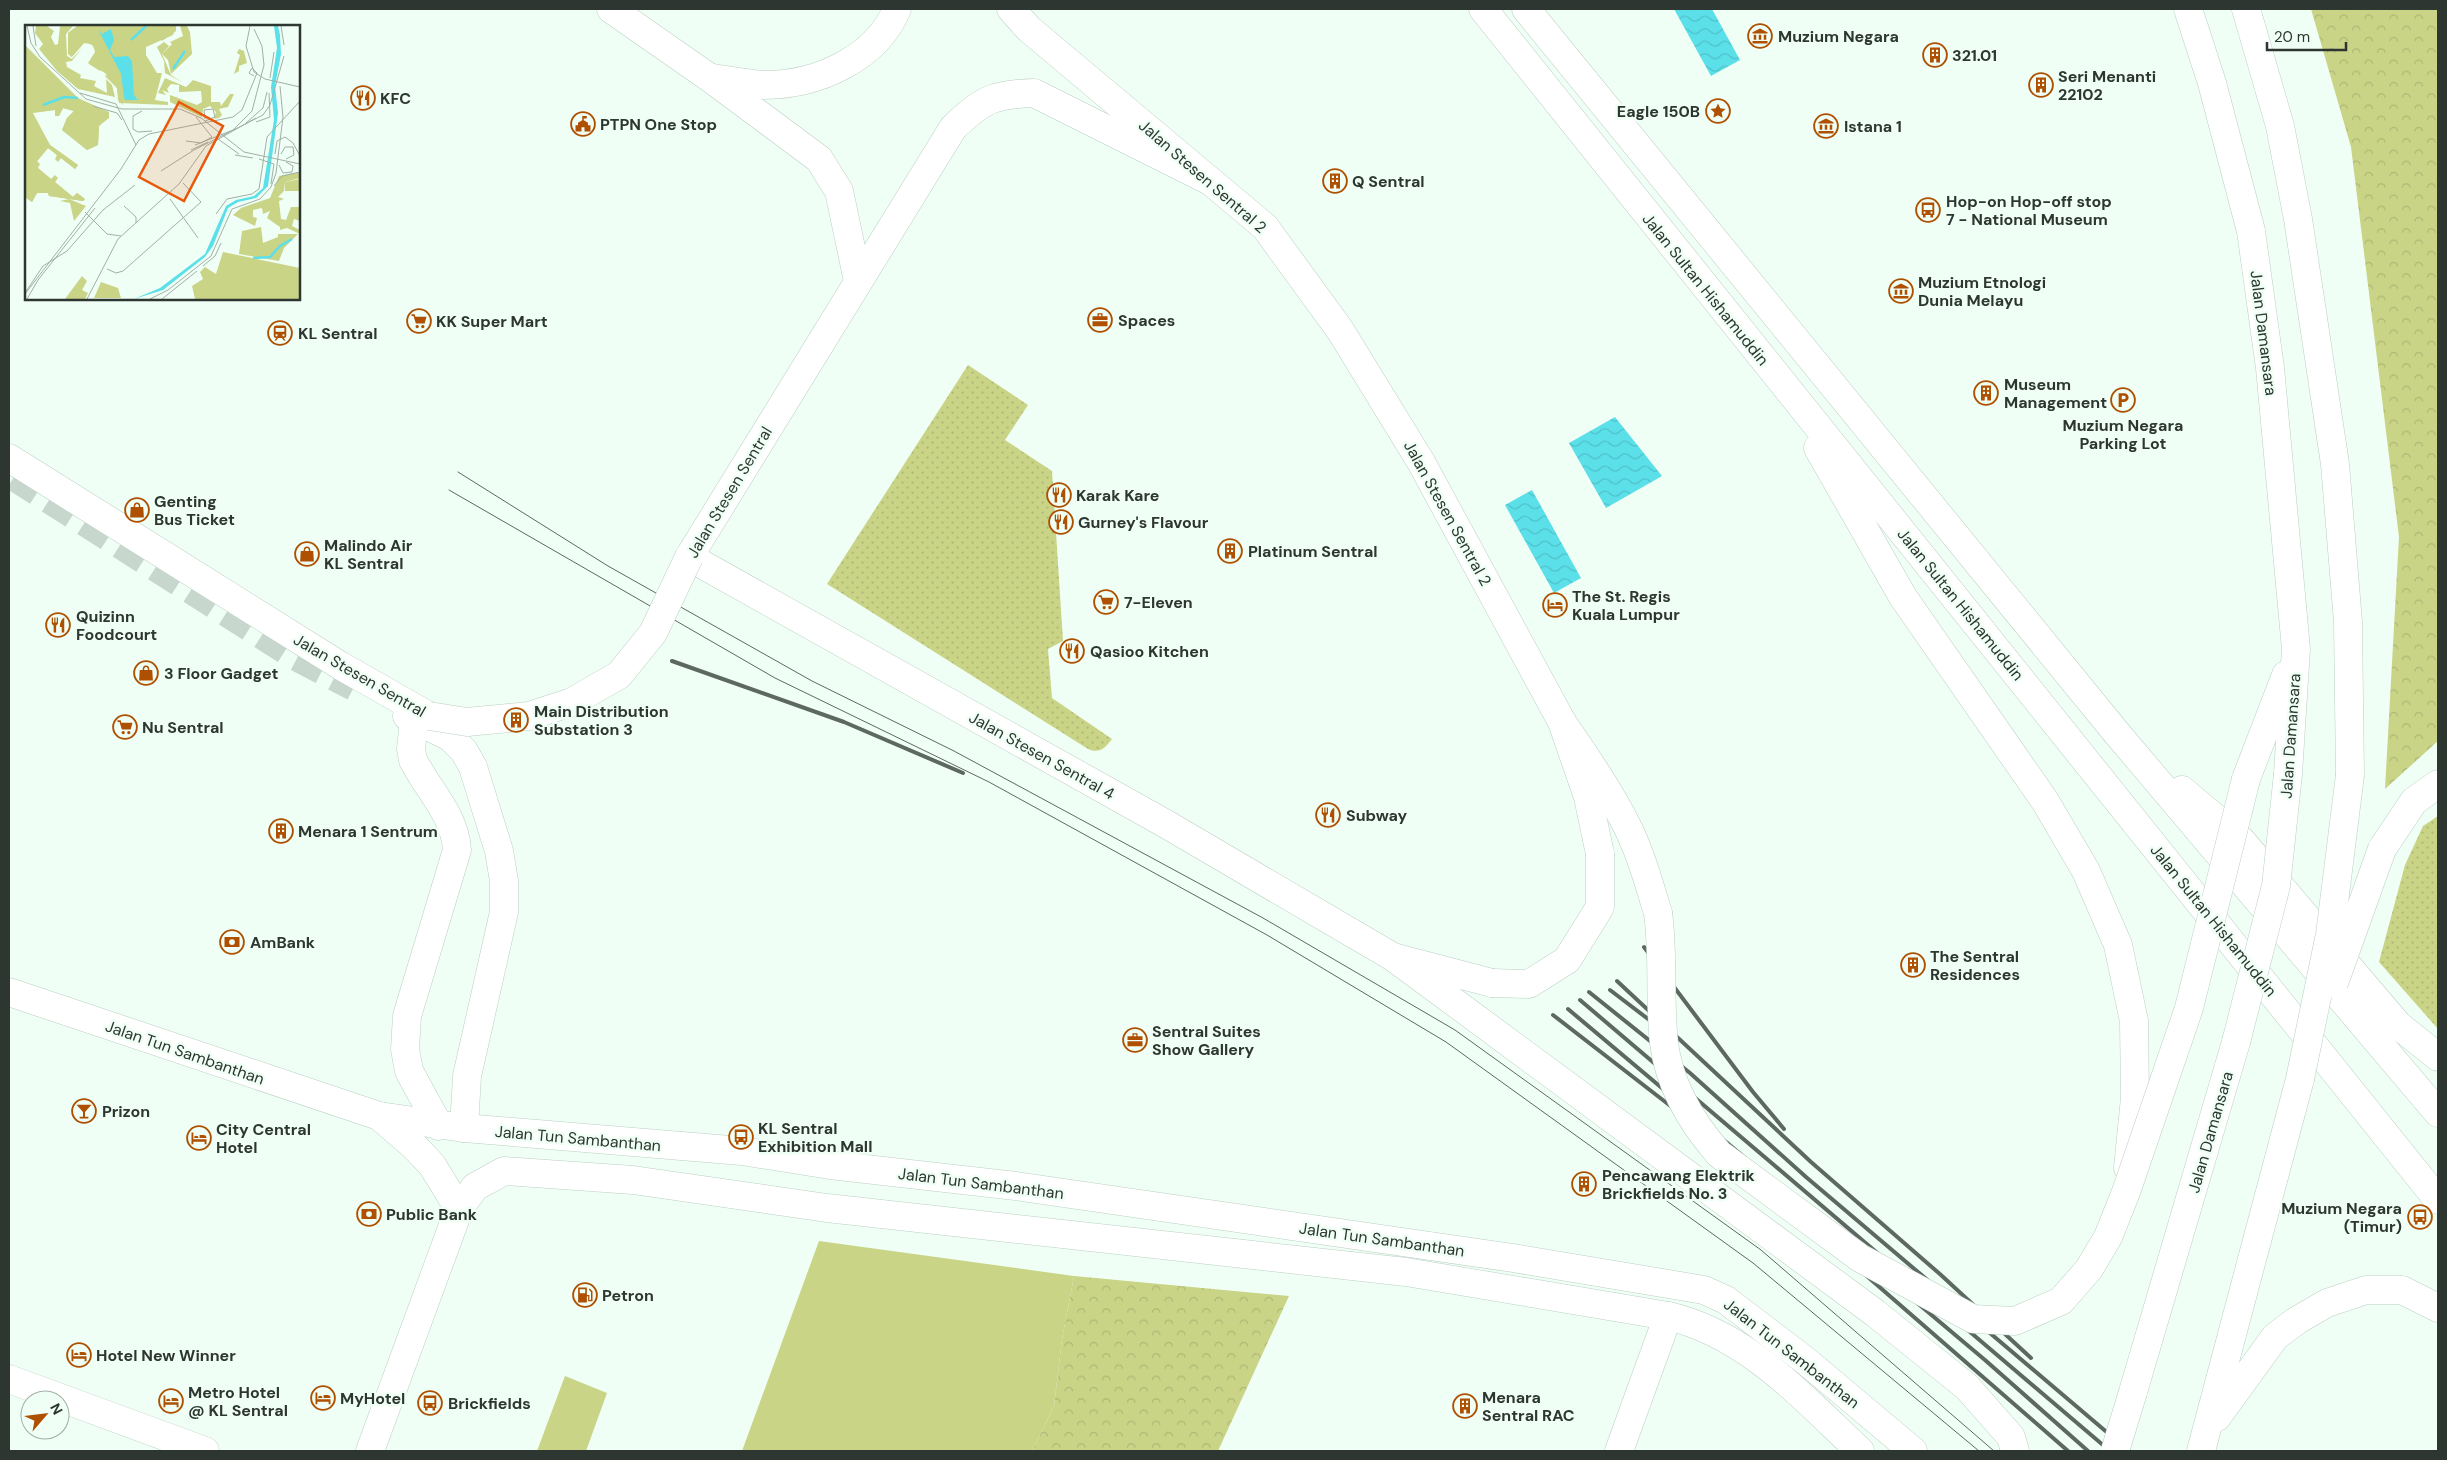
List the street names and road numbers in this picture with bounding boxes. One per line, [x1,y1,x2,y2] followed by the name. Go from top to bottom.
[1134,115,1271,238] street label: Jalan Stesen Sentral 2
[1638,209,1774,370] street label: Jalan Sultan Hishamuddin
[2245,269,2282,397] street label: Jalan Damansara
[682,423,777,562] street label: Jalan Stesen Sentral
[1399,437,1496,590] street label: Jalan Stesen Sentral 2
[1893,524,2029,685] street label: Jalan Sultan Hishamuddin
[290,629,430,722] street label: Jalan Stesen Sentral
[2276,673,2305,799] street label: Jalan Damansara
[965,707,1119,804] street label: Jalan Stesen Sentral 4
[2146,840,2282,1001] street label: Jalan Sultan Hishamuddin
[103,1015,267,1090] street label: Jalan Tun Sambanthan
[2183,1069,2238,1195] street label: Jalan Damansara
[494,1121,662,1156] street label: Jalan Tun Sambanthan
[897,1163,1065,1204] street label: Jalan Tun Sambanthan
[1298,1217,1466,1261] street label: Jalan Tun Sambanthan
[1720,1294,1864,1413] street label: Jalan Tun Sambanthan

